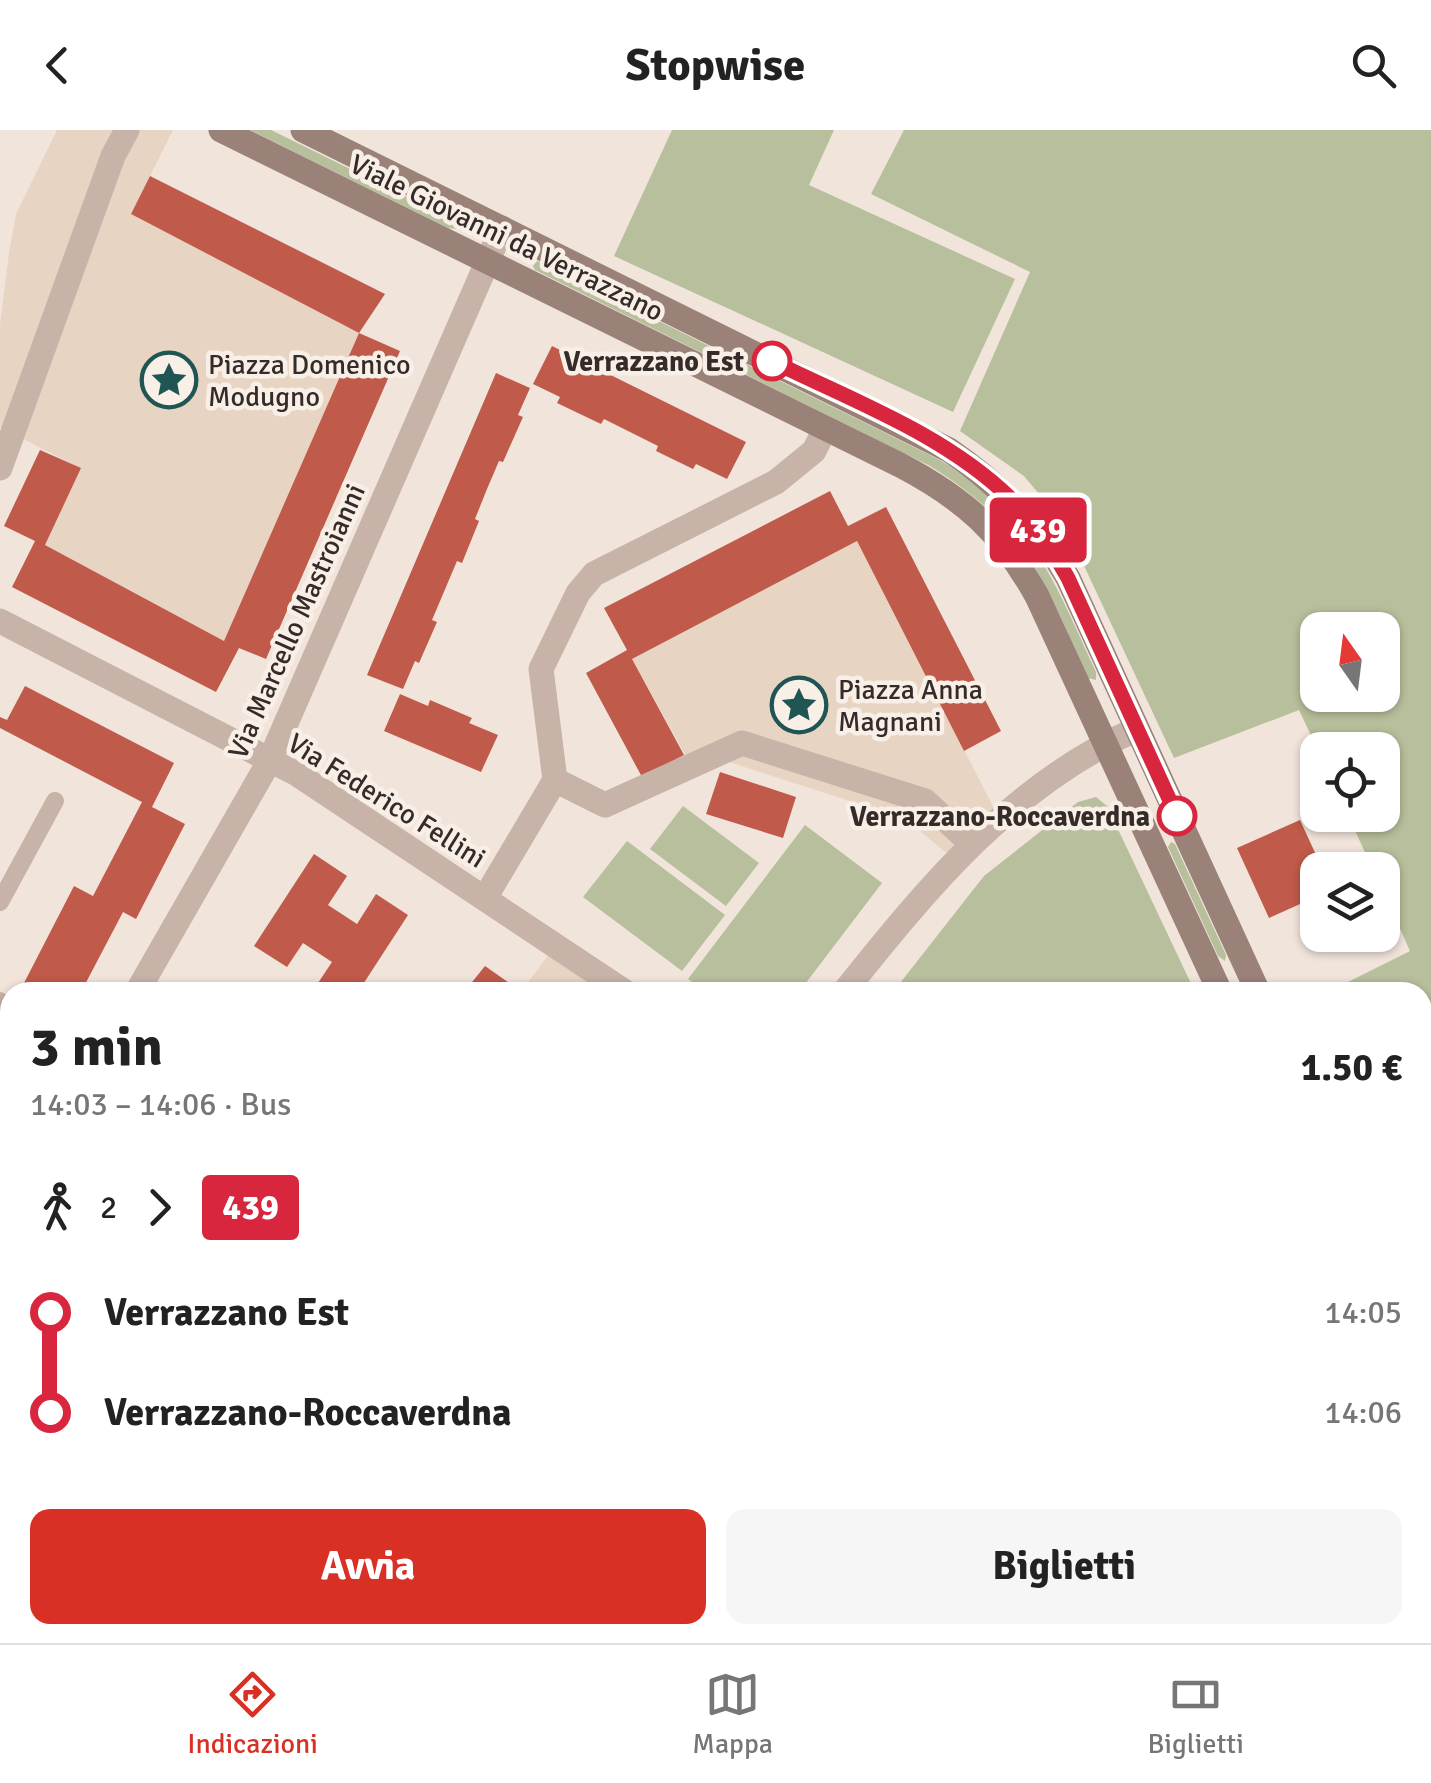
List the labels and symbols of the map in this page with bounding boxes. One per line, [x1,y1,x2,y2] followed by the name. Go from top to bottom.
[344,147,669,329] street label: Viale Giovanni da Verrazzano
[753,342,791,380] marker: Verrazzano Est
[564,345,745,379] place label: Verrazzano Est
[208,348,411,414] place label: Piazza Domenico Modugno
[139,350,199,410] place icon: Piazza Domenico Modugno
[221,479,373,764] street label: Via Marcello Mastroianni
[980,498,1096,562] line badge: 439
[1300,612,1400,712] north arrow
[838,673,983,739] place label: Piazza Anna Magnani
[769,675,829,735] place icon: Piazza Anna Magnani
[281,726,492,875] street label: Via Federico Fellini
[1158,797,1196,835] marker: Verrazzano-Roccaverdna
[850,800,1150,834] place label: Verrazzano-Roccaverdna

